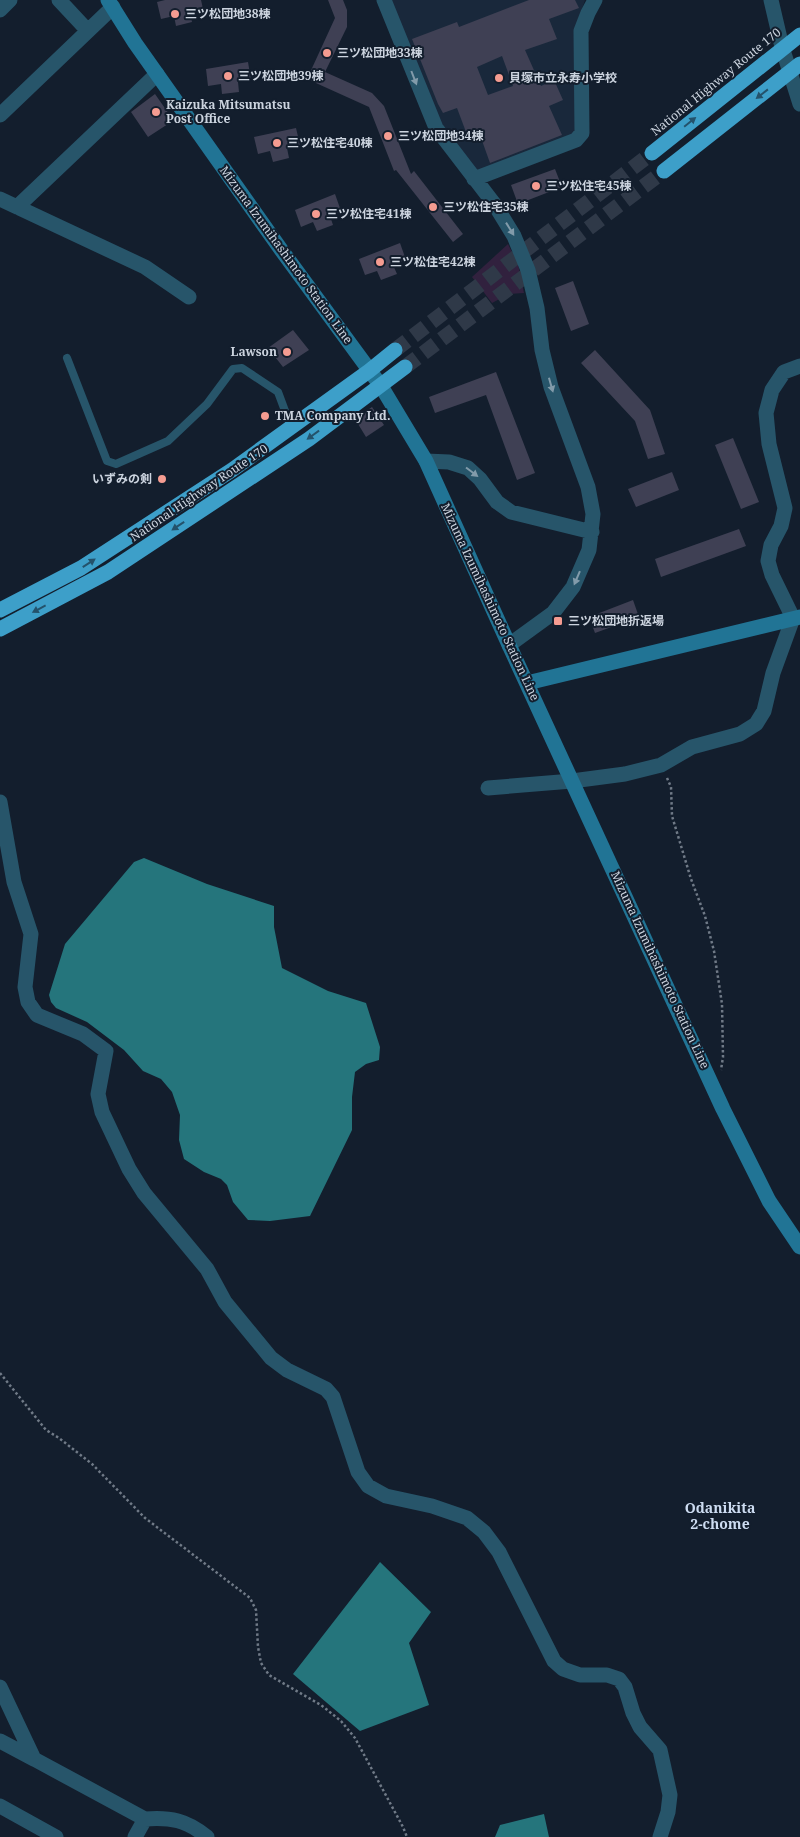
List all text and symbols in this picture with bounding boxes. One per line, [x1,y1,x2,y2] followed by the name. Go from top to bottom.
[185,5,271,22] place label: 三ツ松団地38棟
[169,8,181,20] marker: 三ツ松団地38棟
[647,24,784,139] street label: National Highway Route 170
[337,44,423,61] place label: 三ツ松団地33棟
[321,47,333,59] marker: 三ツ松団地33棟
[238,67,324,84] place label: 三ツ松団地39棟
[509,69,617,86] place label: 貝塚市立永寿小学校
[222,70,234,82] marker: 三ツ松団地39棟
[410,71,418,86] one-way arrow
[493,72,505,84] marker: 貝塚市立永寿小学校
[755,89,768,99] one-way arrow
[166,96,291,127] place label: Kaizuka Mitsumatsu Post Office
[150,106,162,118] marker: Kaizuka Mitsumatsu Post Office
[683,116,696,127] one-way arrow
[398,127,484,144] place label: 三ツ松団地34棟
[382,130,394,142] marker: 三ツ松団地34棟
[287,134,373,151] place label: 三ツ松住宅40棟
[271,137,283,149] marker: 三ツ松住宅40棟
[216,162,357,347] street label: Mizuma Izumihashimoto Station Line
[546,177,632,194] place label: 三ツ松住宅45棟
[530,180,542,192] marker: 三ツ松住宅45棟
[443,198,529,215] place label: 三ツ松住宅35棟
[427,201,439,213] marker: 三ツ松住宅35棟
[326,205,412,222] place label: 三ツ松住宅41棟
[310,208,322,220] marker: 三ツ松住宅41棟
[505,222,515,236] one-way arrow
[390,253,476,270] place label: 三ツ松住宅42棟
[374,256,386,268] marker: 三ツ松住宅42棟
[231,343,277,360] place label: Lawson
[281,346,293,358] marker: Lawson
[548,378,556,393] one-way arrow
[275,407,390,424] place label: TMA Company Ltd.
[259,410,271,422] marker: TMA Company Ltd.
[307,430,320,441] one-way arrow
[127,440,271,545] street label: National Highway Route 170
[465,467,478,477] one-way arrow
[92,470,152,487] place label: いずみの剣
[156,473,168,485] marker: いずみの剣
[437,500,544,703] street label: Mizuma Izumihashimoto Station Line
[171,521,185,530] one-way arrow
[83,558,96,568] one-way arrow
[572,571,580,585] one-way arrow
[31,605,46,613] one-way arrow
[568,612,664,629] place label: 三ツ松団地折返場
[552,615,564,627] marker: 三ツ松団地折返場
[607,868,714,1071] street label: Mizuma Izumihashimoto Station Line
[685,1498,755,1533] district label: Odanikita 2-chome

